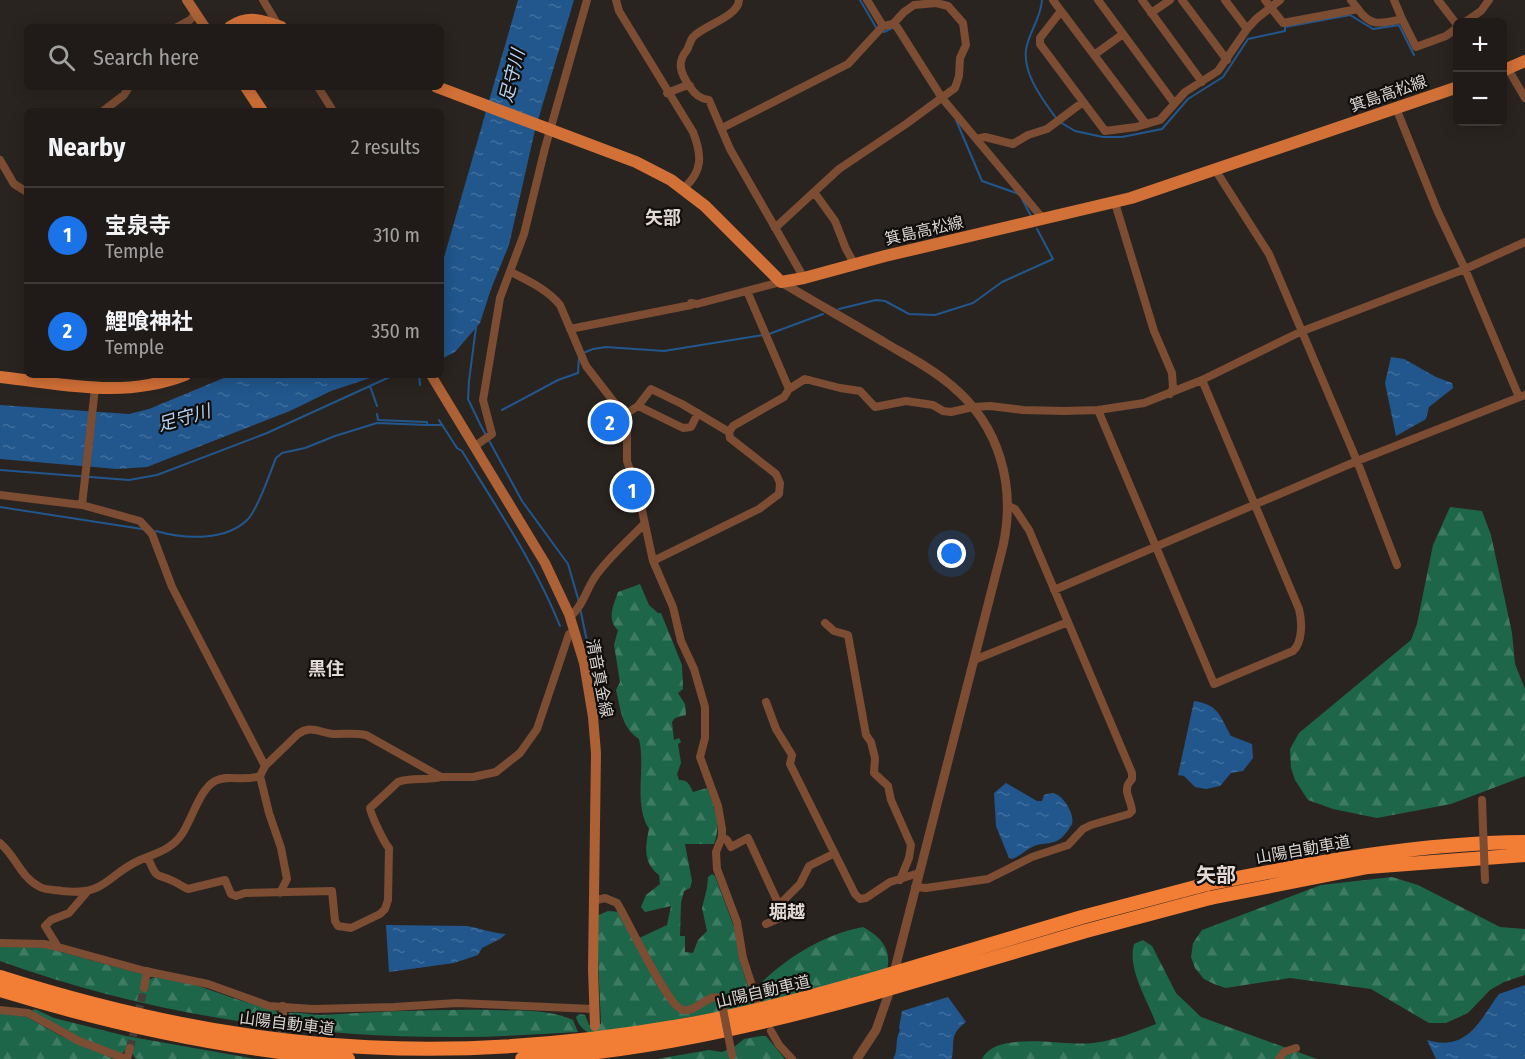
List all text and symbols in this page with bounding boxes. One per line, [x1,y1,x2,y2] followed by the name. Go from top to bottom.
[1453,18,1507,126] map controls
[1453,18,1507,72] button: +
[24,24,444,90] search box
[45,41,78,74] icon: search
[93,44,199,71] text: Search here
[495,45,530,105] water label: 足守川
[1347,71,1429,115] street label: 箕島高松線
[1453,72,1507,126] button: −
[48,132,125,163] text: Nearby
[351,135,420,159] text: 2 results
[645,207,681,229] district label: 矢部
[105,212,171,239] text: 宝泉寺
[883,212,965,249] street label: 箕島高松線
[63,223,72,247] text: 1
[373,223,420,247] text: 310 m
[105,239,164,263] text: Temple
[105,308,193,335] text: 鯉喰神社
[63,319,72,343] text: 2
[371,319,420,343] text: 350 m
[105,335,164,359] text: Temple
[155,399,215,436] water label: 足守川
[590,400,630,444] pin: 2
[612,468,652,512] pin: 1
[937,539,966,568] your location
[583,637,616,719] street label: 清音真金線
[308,658,344,680] district label: 黒住
[1254,832,1352,867] street label: 山陽自動車道
[1196,863,1236,887] district label: 矢部
[769,901,805,923] district label: 堀越
[714,971,812,1012] street label: 山陽自動車道
[238,1008,336,1039] street label: 山陽自動車道

